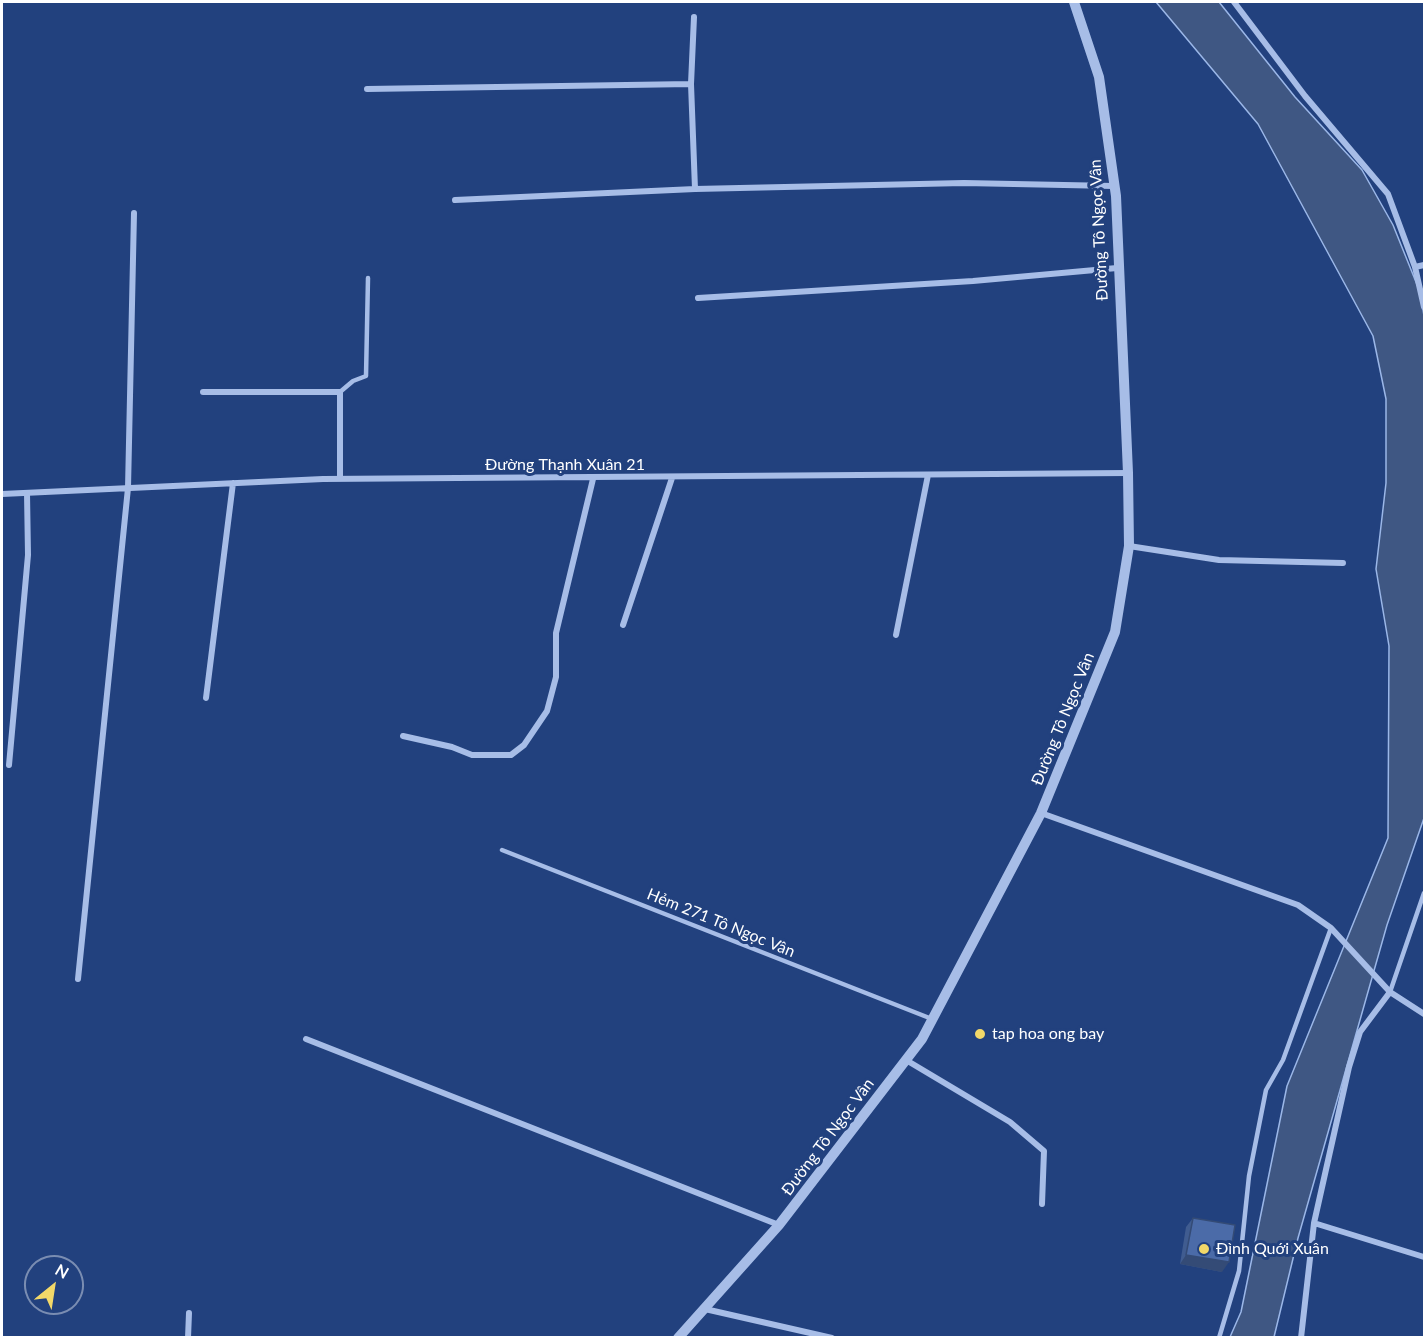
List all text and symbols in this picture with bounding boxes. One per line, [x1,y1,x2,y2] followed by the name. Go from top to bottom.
[1086,159,1112,301] street label: Đường Tô Ngọc Vân
[485,455,645,475] street label: Đường Thạnh Xuân 21
[1028,650,1098,788] street label: Đường Tô Ngọc Vân
[644,885,798,961] street label: Hẻm 271 Tô Ngọc Vân
[992,1024,1104,1044] place label: tap hoa ong bay
[973,1027,987,1041] marker: tap hoa ong bay
[778,1075,878,1199] street label: Đường Tô Ngọc Vân
[1216,1239,1329,1259] place label: Đình Quới Xuân
[1197,1242,1211,1256] marker: Đình Quới Xuân
[24,1255,84,1315] north arrow
[52,1259,72,1282] text: N

